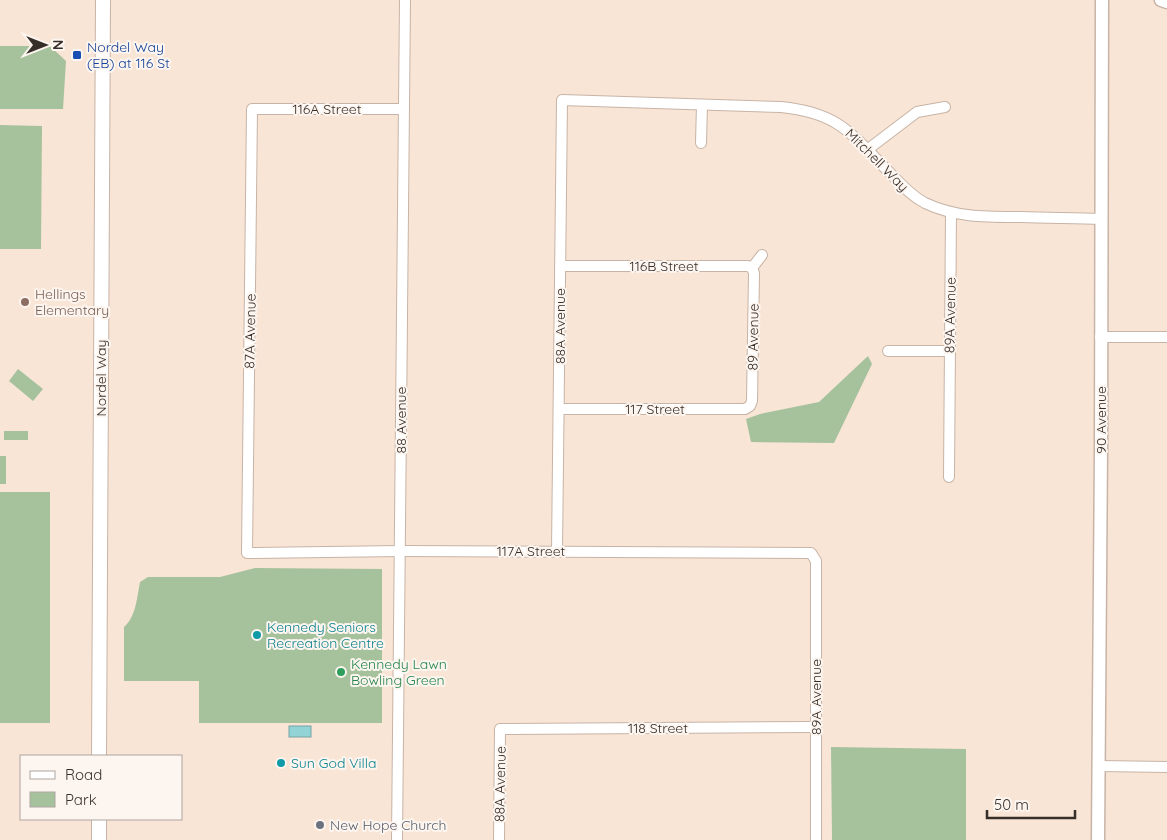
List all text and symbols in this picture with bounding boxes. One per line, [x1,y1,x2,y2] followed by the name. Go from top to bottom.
[20,20,70,70] north arrow
[87,38,170,72] place label: Nordel Way (EB) at 116 St
[49,40,67,50] text: N
[71,49,83,61] marker: Nordel Way (EB) at 116 St
[292,100,362,118] street label: 116A Street
[841,124,913,196] street label: Mitchell Way
[629,257,699,275] street label: 116B Street
[940,277,960,353] street label: 89A Avenue
[35,285,109,319] place label: Hellings Elementary
[551,288,569,364] street label: 88A Avenue
[240,293,260,369] street label: 87A Avenue
[19,296,31,308] marker: Hellings Elementary
[743,303,763,371] street label: 89 Avenue
[92,340,110,417] street label: Nordel Way
[1092,386,1110,454] street label: 90 Avenue
[392,387,410,453] street label: 88 Avenue
[625,400,685,418] street label: 117 Street
[497,542,566,560] street label: 117A Street
[267,618,384,652] place label: Kennedy Seniors Recreation Centre
[251,629,263,641] marker: Kennedy Seniors Recreation Centre
[351,655,447,689] place label: Kennedy Lawn Bowling Green
[807,659,825,735] street label: 89A Avenue
[335,666,347,678] marker: Kennedy Lawn Bowling Green
[628,719,688,737] street label: 118 Street
[490,746,510,822] street label: 88A Avenue
[291,754,376,772] place label: Sun God Villa
[20,755,182,820] legend
[275,757,287,769] marker: Sun God Villa
[65,765,102,784] text: Road
[987,788,1074,820] scale bar
[65,790,97,809] text: Park
[994,795,1029,814] text: 50 m
[330,816,447,834] place label: New Hope Church
[314,819,326,831] marker: New Hope Church

